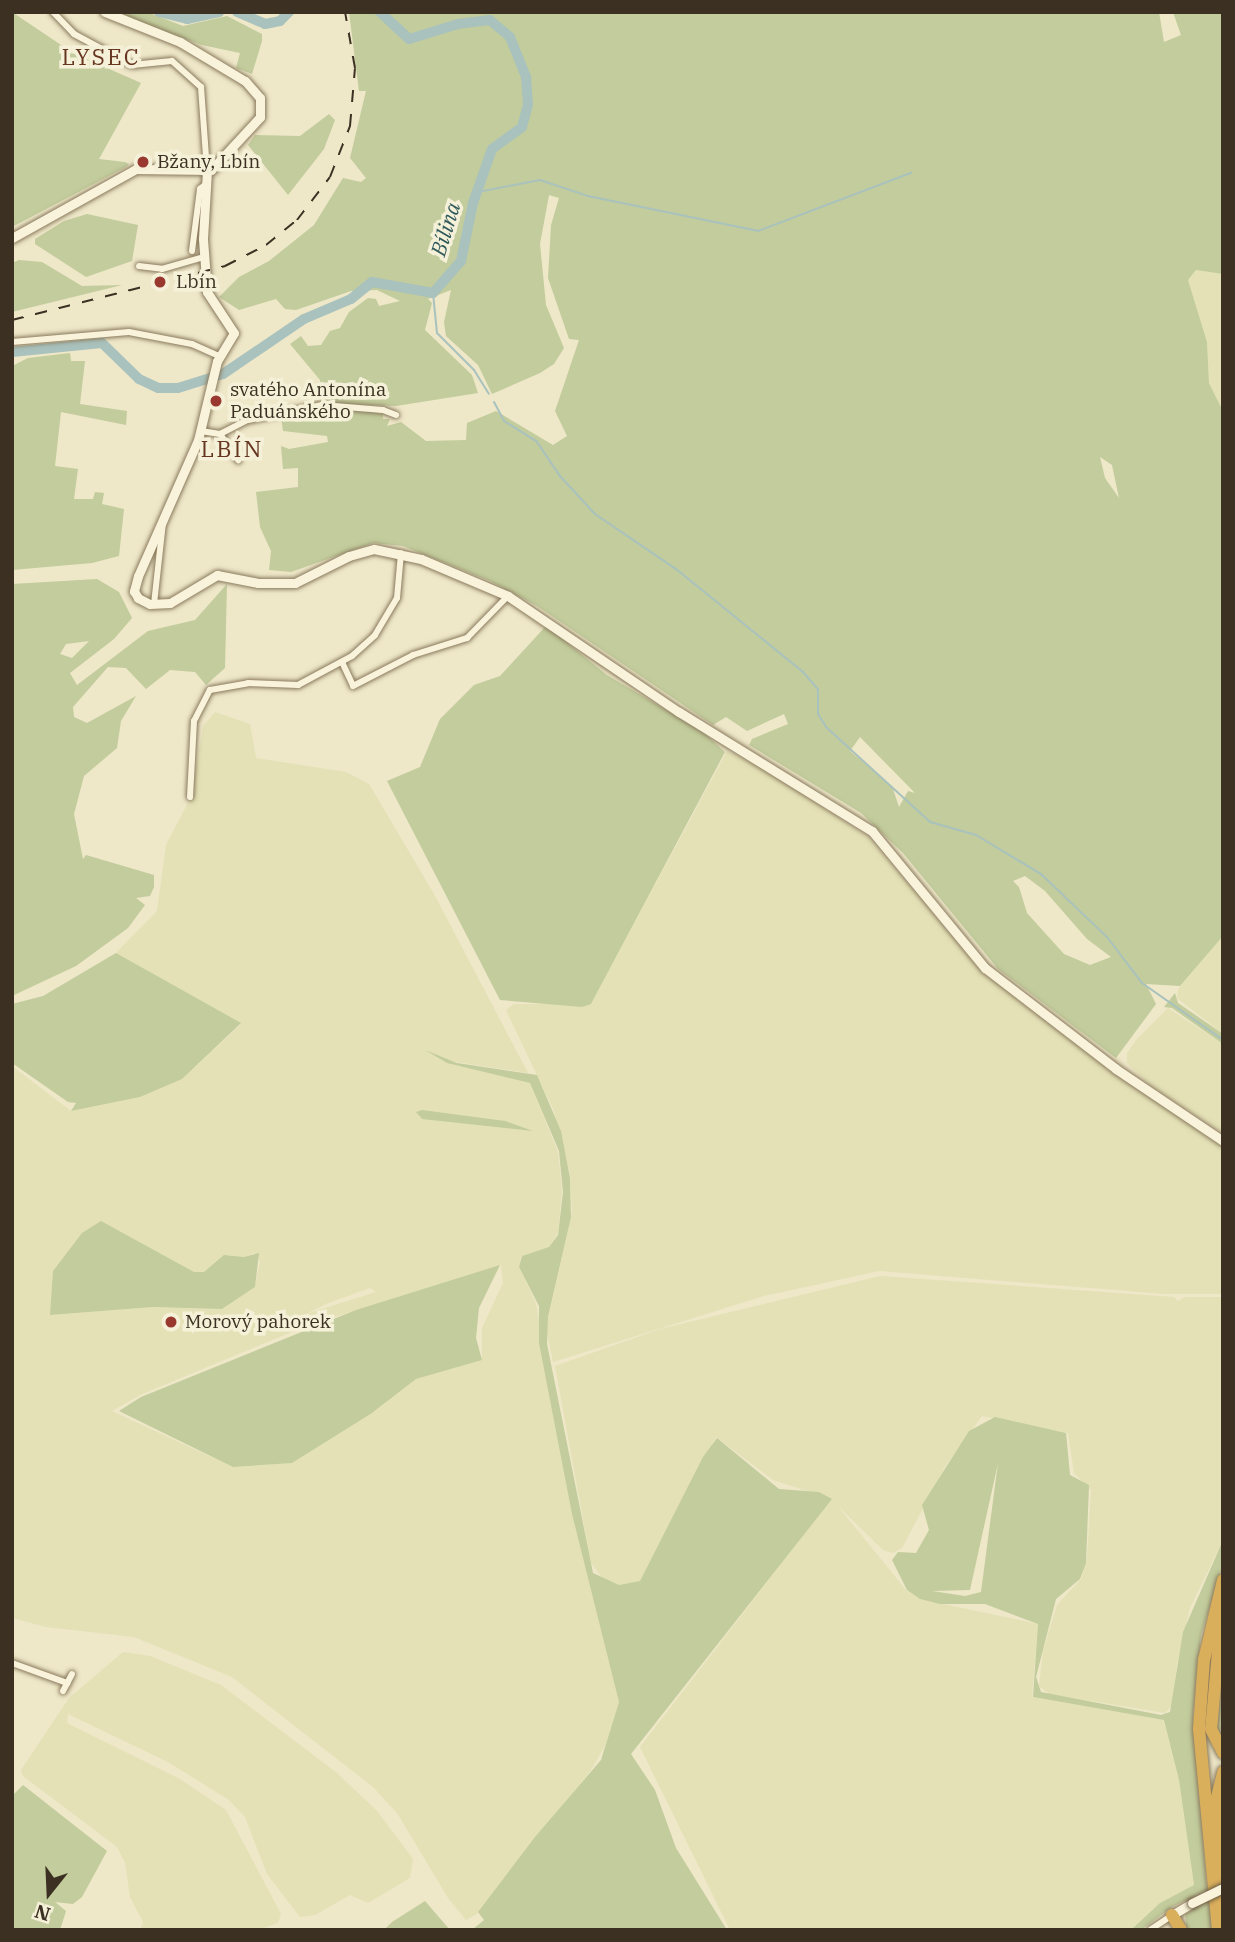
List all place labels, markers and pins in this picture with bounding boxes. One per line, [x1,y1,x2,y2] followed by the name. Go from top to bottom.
[157,151,260,173] place label: Bžany, Lbín
[135,154,151,170] marker: Bžany, Lbín
[176,271,217,293] place label: Lbín
[150,272,170,292] marker: Lbín
[230,379,386,423] place label: svatého Antonína Paduánského
[208,393,224,409] marker: svatého Antonína Paduánského
[185,1311,331,1333] place label: Morový pahorek
[163,1314,179,1330] marker: Morový pahorek

